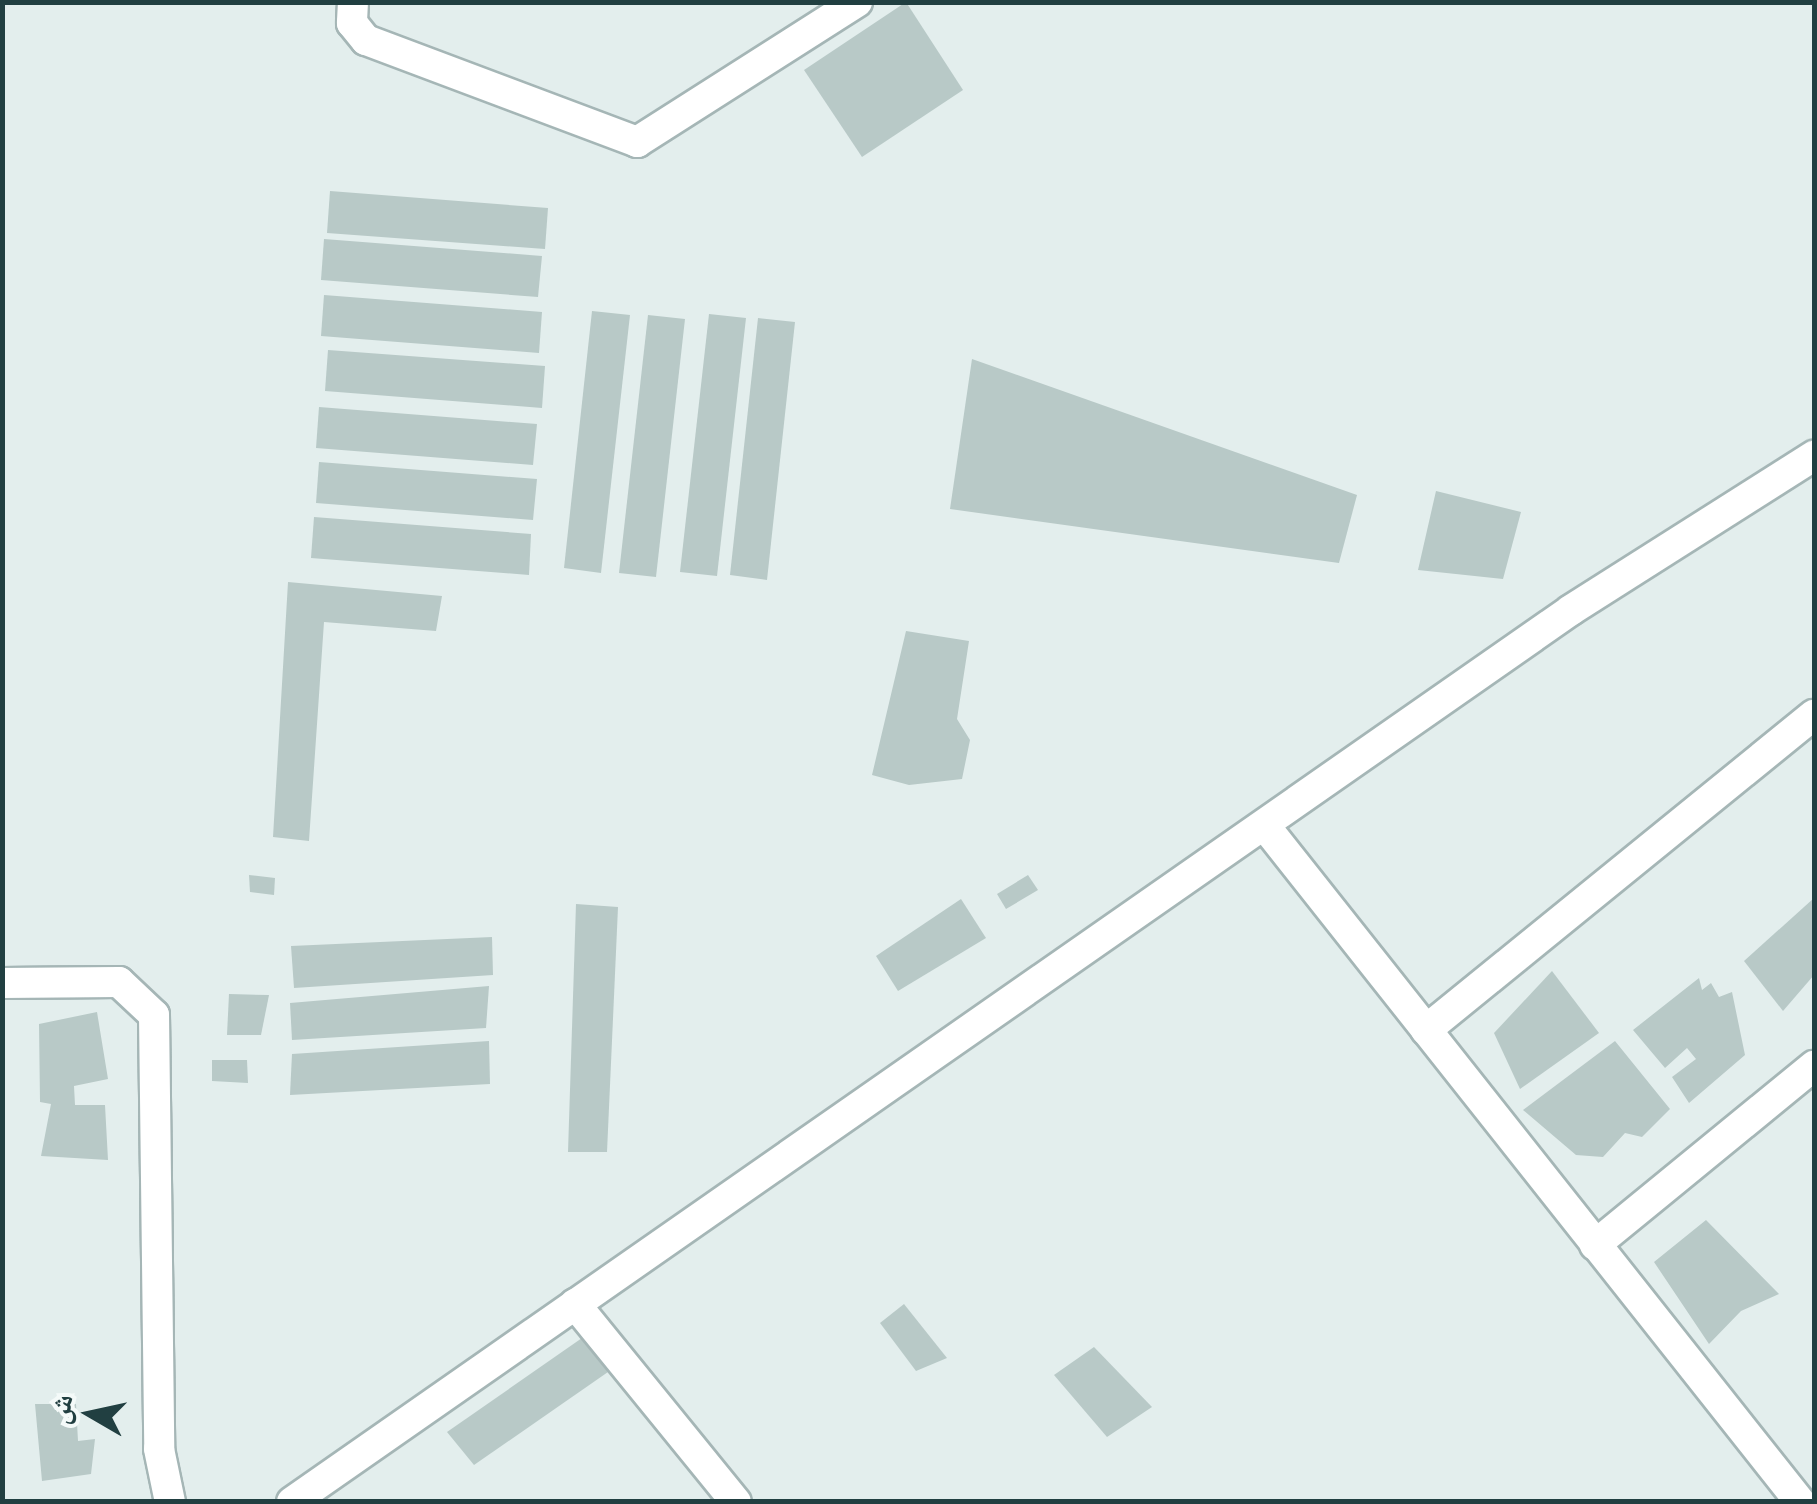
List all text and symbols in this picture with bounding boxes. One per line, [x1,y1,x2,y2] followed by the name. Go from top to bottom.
[40,1364,140,1464] north arrow
[41,1392,78,1426] text: ش

